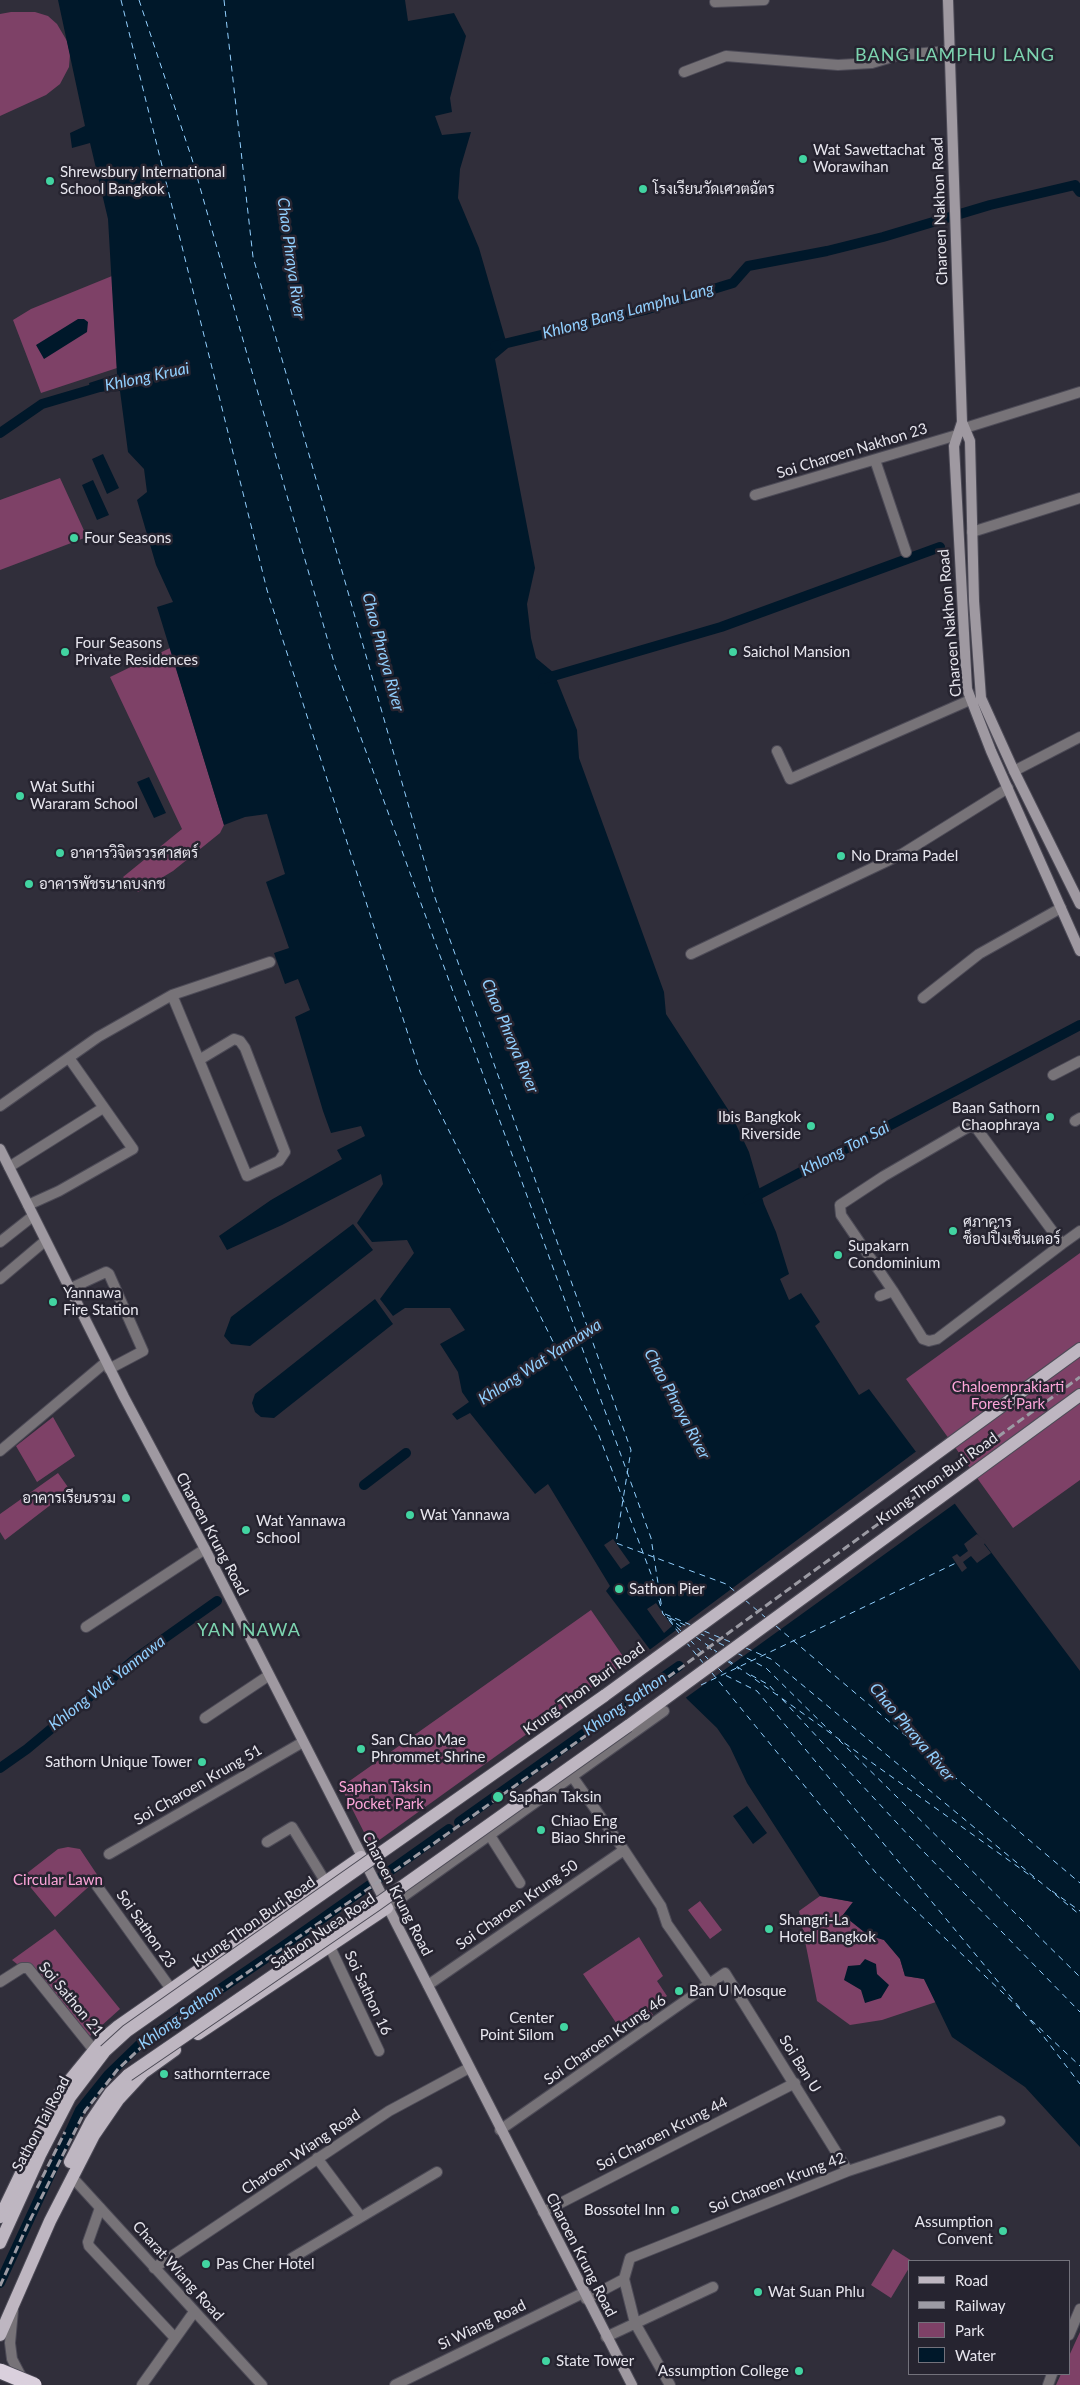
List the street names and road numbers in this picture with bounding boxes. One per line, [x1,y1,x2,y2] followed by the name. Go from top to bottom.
[928,137,952,285] street label: Charoen Nakhon Road
[775,420,929,482] street label: Soi Charoen Nakhon 23
[935,548,965,698] street label: Charoen Nakhon Road
[873,1429,1001,1529] street label: Krung Thon Buri Road
[172,1469,252,1599] street label: Charoen Krung Road
[520,1639,648,1739] street label: Krung Thon Buri Road
[131,1741,265,1829] street label: Soi Charoen Krung 51
[358,1829,436,1959] street label: Charoen Krung Road
[453,1856,581,1954] street label: Soi Charoen Krung 50
[189,1873,319,1971] street label: Krung Thon Buri Road
[112,1886,180,1972] street label: Soi Sathon 23
[267,1889,379,1973] street label: Sathon Nuea Road
[341,1948,395,2038] street label: Soi Sathon 16
[35,1958,107,2040] street label: Soi Sathon 21
[541,1991,669,2089] street label: Soi Charoen Krung 46
[775,2032,825,2096] street label: Soi Ban U
[8,2073,74,2175] street label: Sathon Tai Road
[593,2093,731,2175] street label: Soi Charoen Krung 44
[238,2106,364,2198] street label: Charoen Wiang Road
[706,2149,848,2217] street label: Soi Charoen Krung 42
[542,2190,620,2320] street label: Charoen Krung Road
[129,2218,227,2324] street label: Charat Wiang Road
[435,2296,529,2354] street label: Si Wiang Road

